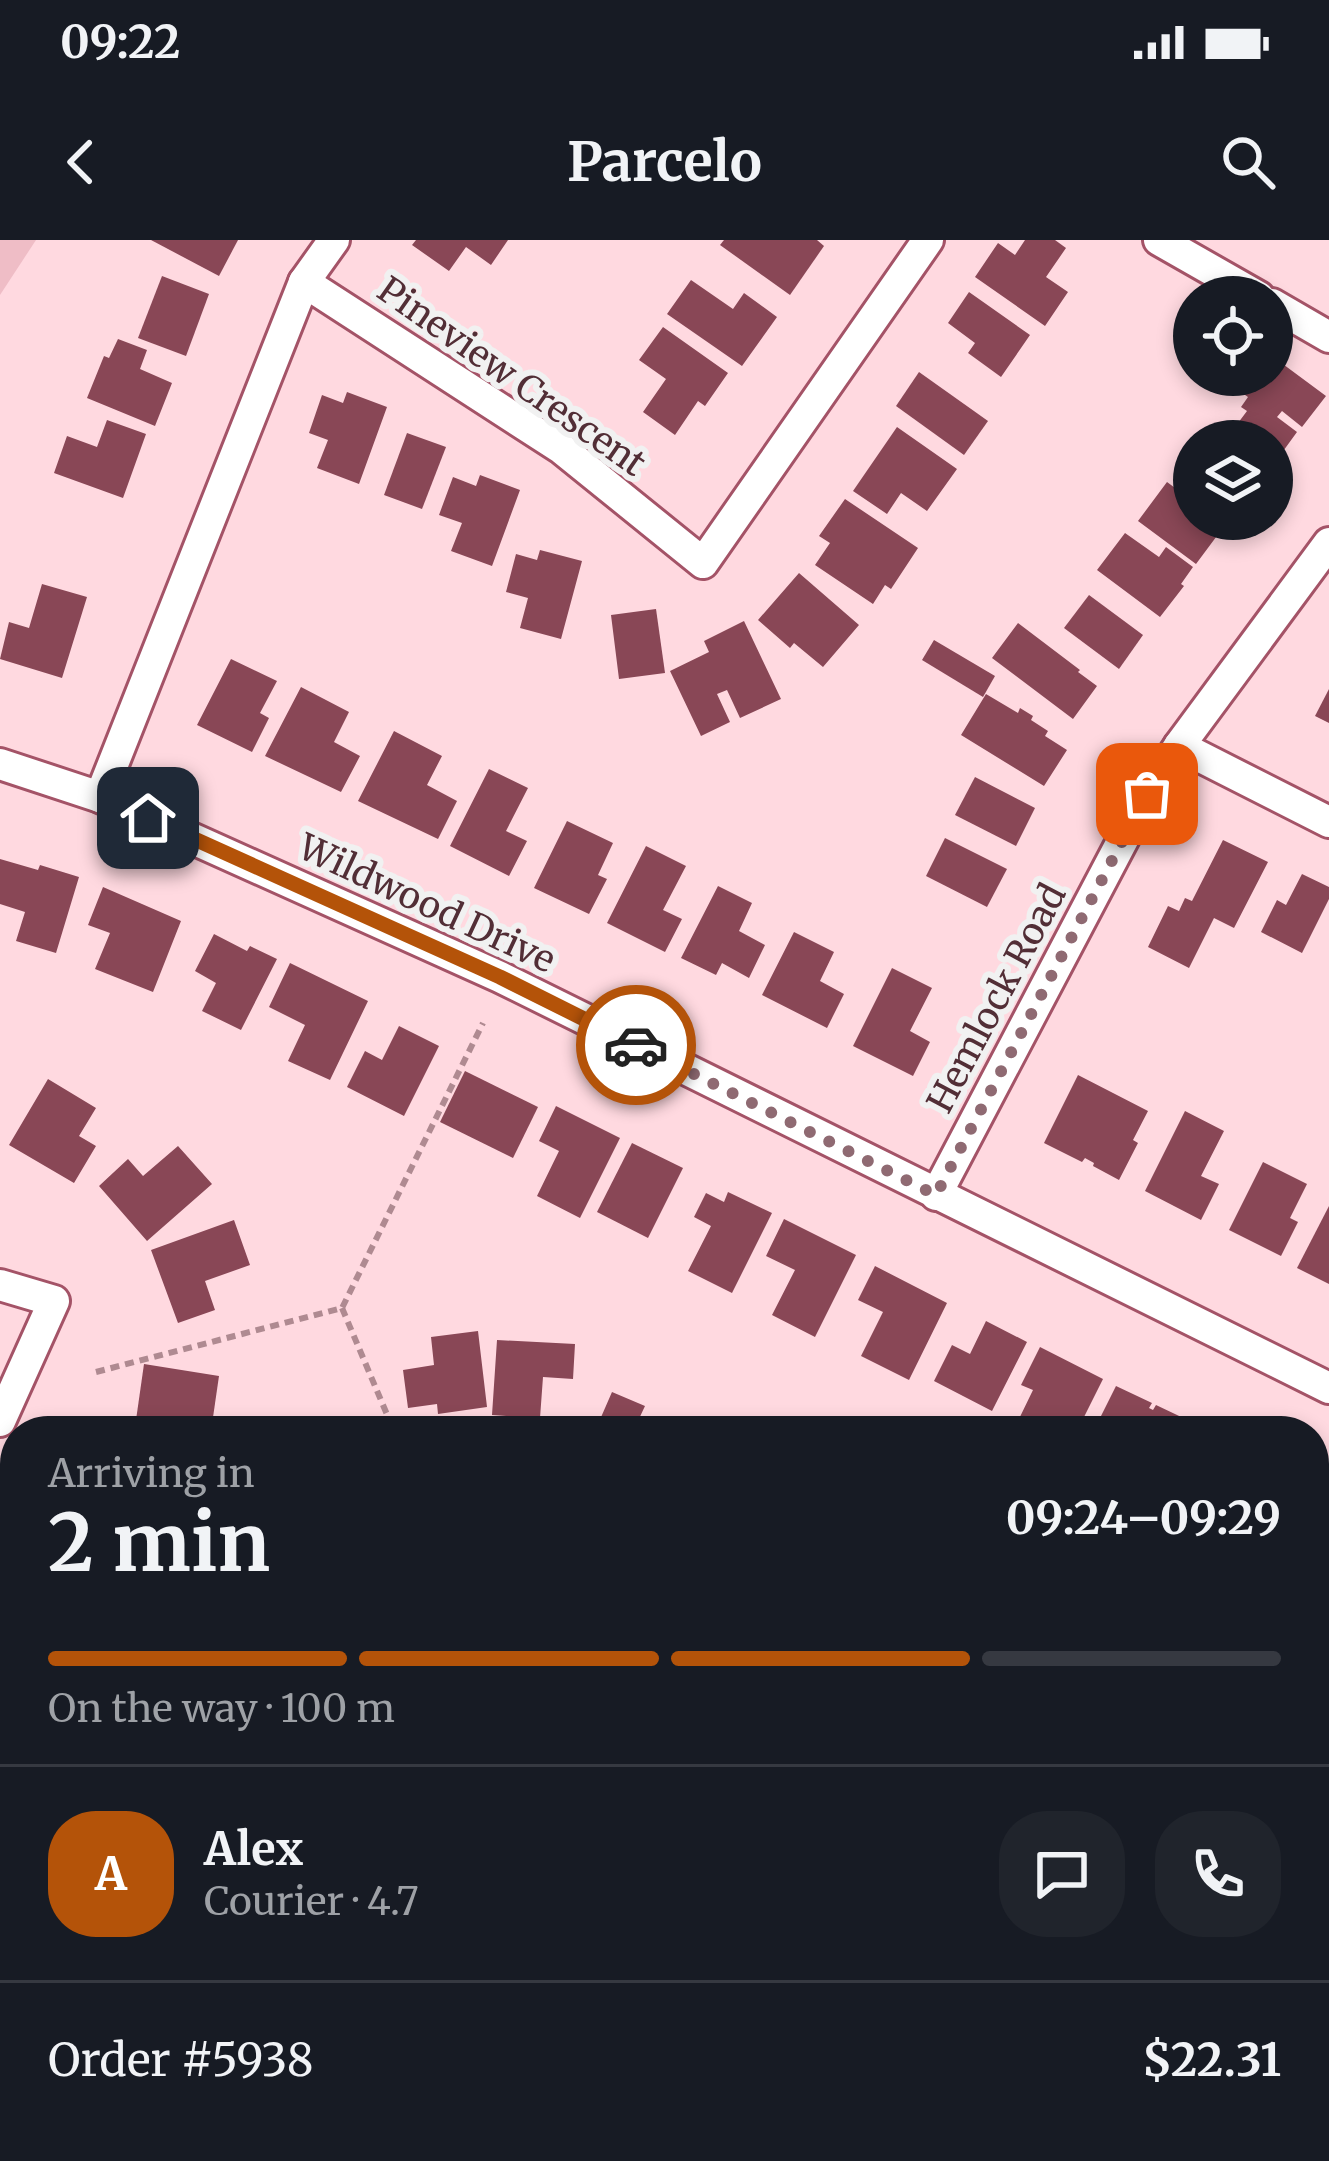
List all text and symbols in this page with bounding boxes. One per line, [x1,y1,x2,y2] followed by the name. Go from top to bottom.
[60,14,180,70] text: 09:22
[567,128,762,196] text: Parcelo
[48,129,114,195] icon: back
[1215,129,1281,195] icon: search
[369,267,654,486] street label: Pineview Crescent
[1173,276,1293,540] map controls
[1173,276,1293,396] button: locate
[1173,420,1293,540] button: layers
[1096,743,1198,845] pin
[1114,761,1180,827] icon: bag
[97,767,199,869] pin
[115,785,181,851] icon: home
[290,824,562,983] street label: Wildwood Drive
[917,876,1076,1120] street label: Hemlock Road
[576,985,696,1105] courier
[603,1012,669,1078] icon: car
[48,1449,255,1498] text: Arriving in
[1006,1490,1281,1546] text: 09:24–09:29
[48,1494,270,1592] text: 2 min
[48,1684,395,1733] text: On the way · 100 m
[999,1811,1125,1937] button: chat
[1155,1811,1281,1937] button: phone
[204,1821,303,1877] text: Alex
[95,1846,127,1902] text: A
[204,1877,419,1926] text: Courier · 4.7
[48,2032,314,2088] text: Order #5938
[1142,2032,1281,2088] text: $22.31

